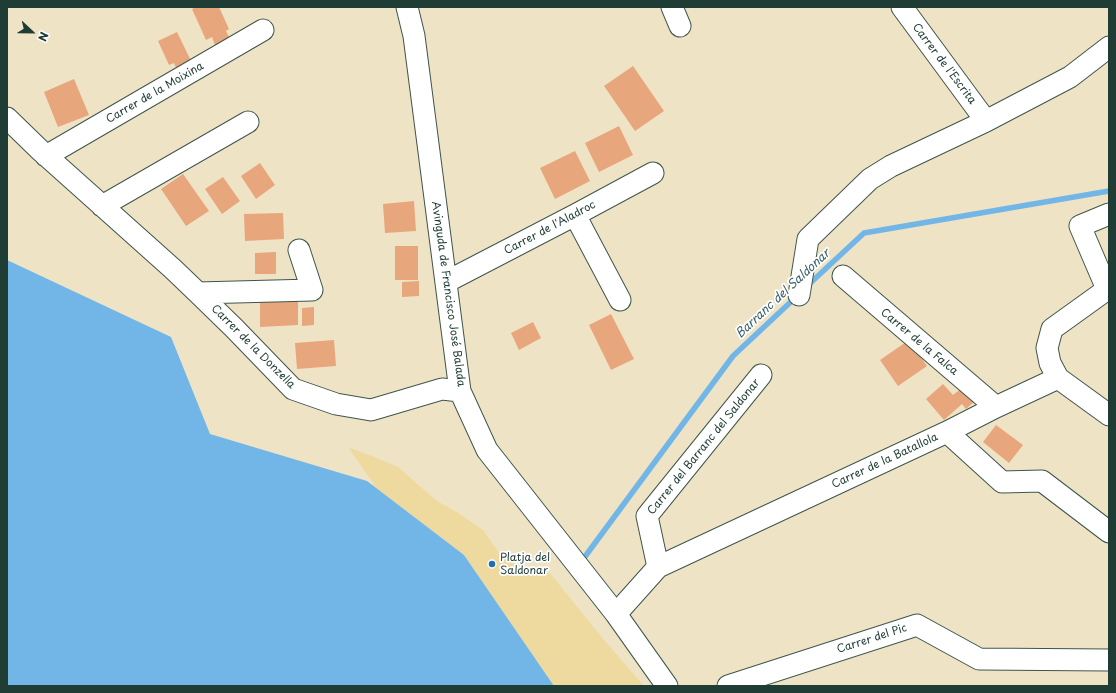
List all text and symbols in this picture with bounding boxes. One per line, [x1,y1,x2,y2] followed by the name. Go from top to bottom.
[12,12,52,52] north arrow
[909,21,979,107] street label: Carrer de l'Escrita
[34,29,53,44] text: N
[104,60,206,126] street label: Carrer de la Moixina
[502,198,598,258] street label: Carrer de l'Aladroc
[428,200,468,388] street label: Avinguda de Francisco José Balada
[733,247,833,341] water label: Barranc del Saldonar
[208,302,298,392] street label: Carrer de la Donzella
[878,306,960,378] street label: Carrer de la Falca
[645,376,763,518] street label: Carrer del Barranc del Saldonar
[830,431,940,491] street label: Carrer de la Batallola
[500,551,550,577] place label: Platja del Saldonar
[487,559,497,569] marker: Platja del Saldonar
[835,621,909,657] street label: Carrer del Pic

